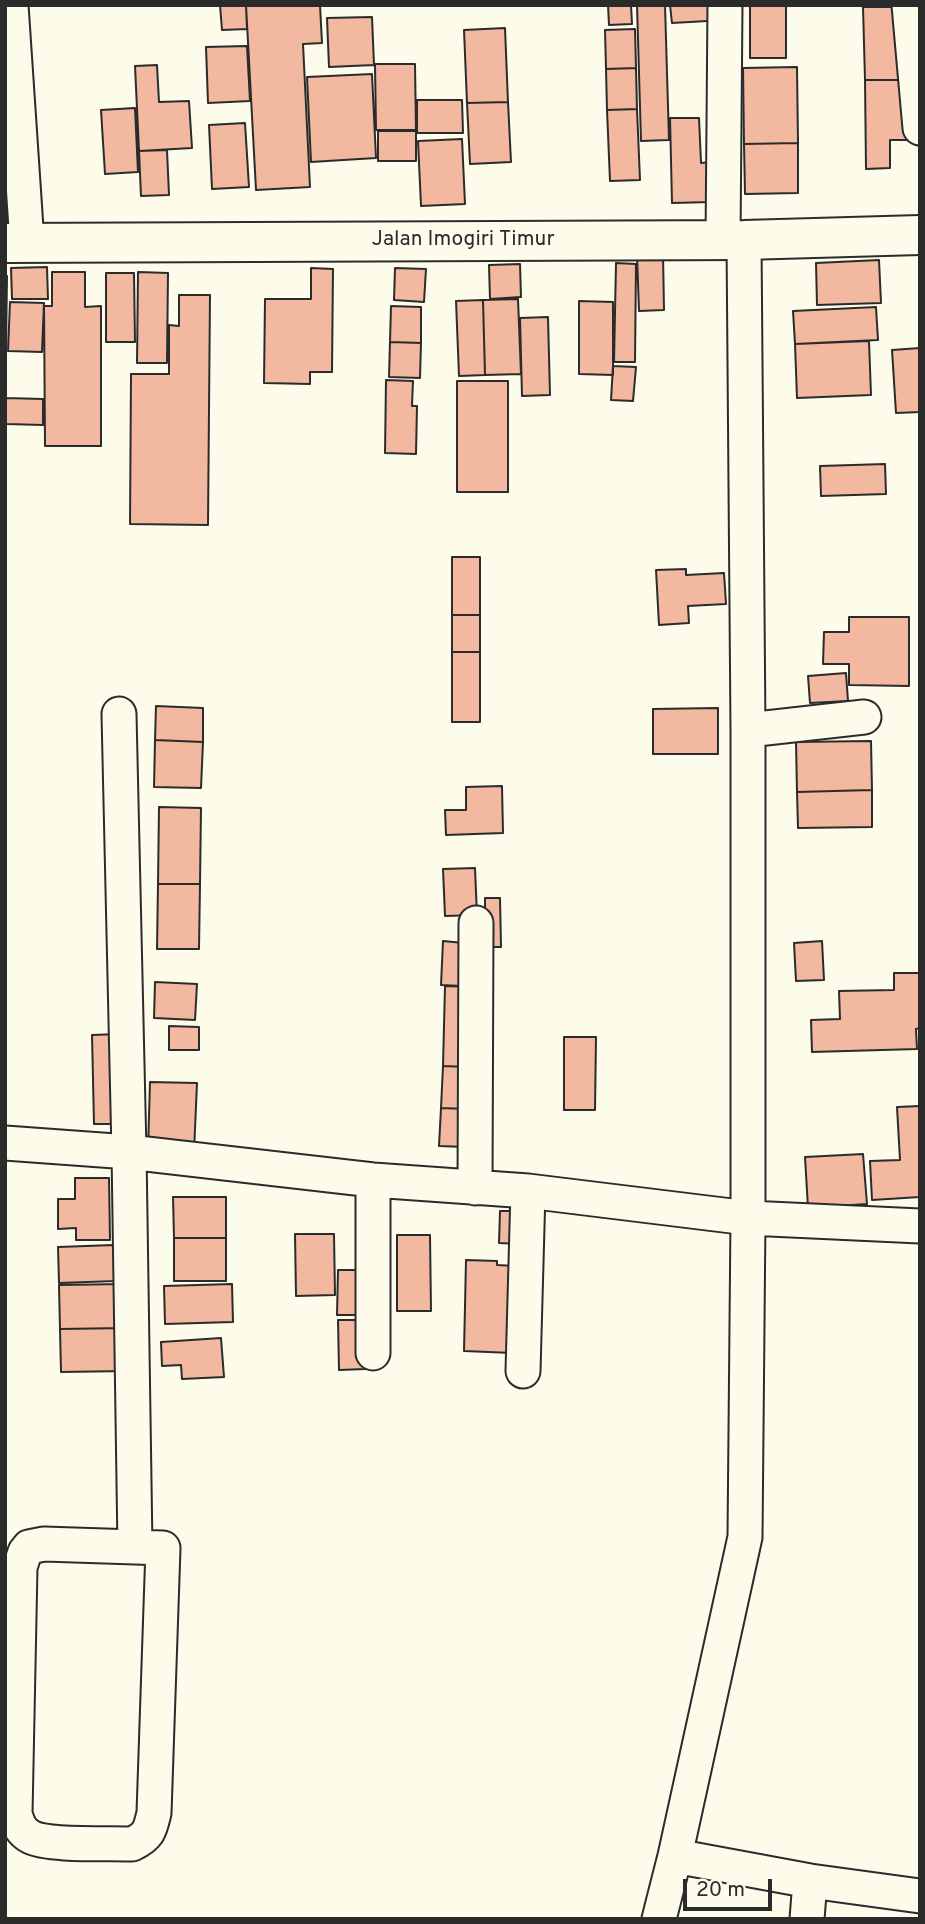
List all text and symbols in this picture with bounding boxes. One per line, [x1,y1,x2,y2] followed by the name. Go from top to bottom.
[371,228,555,254] street label: Jalan Imogiri Timur
[687,1864,776,1908] scale bar
[696,1877,745,1904] text: 20 m

